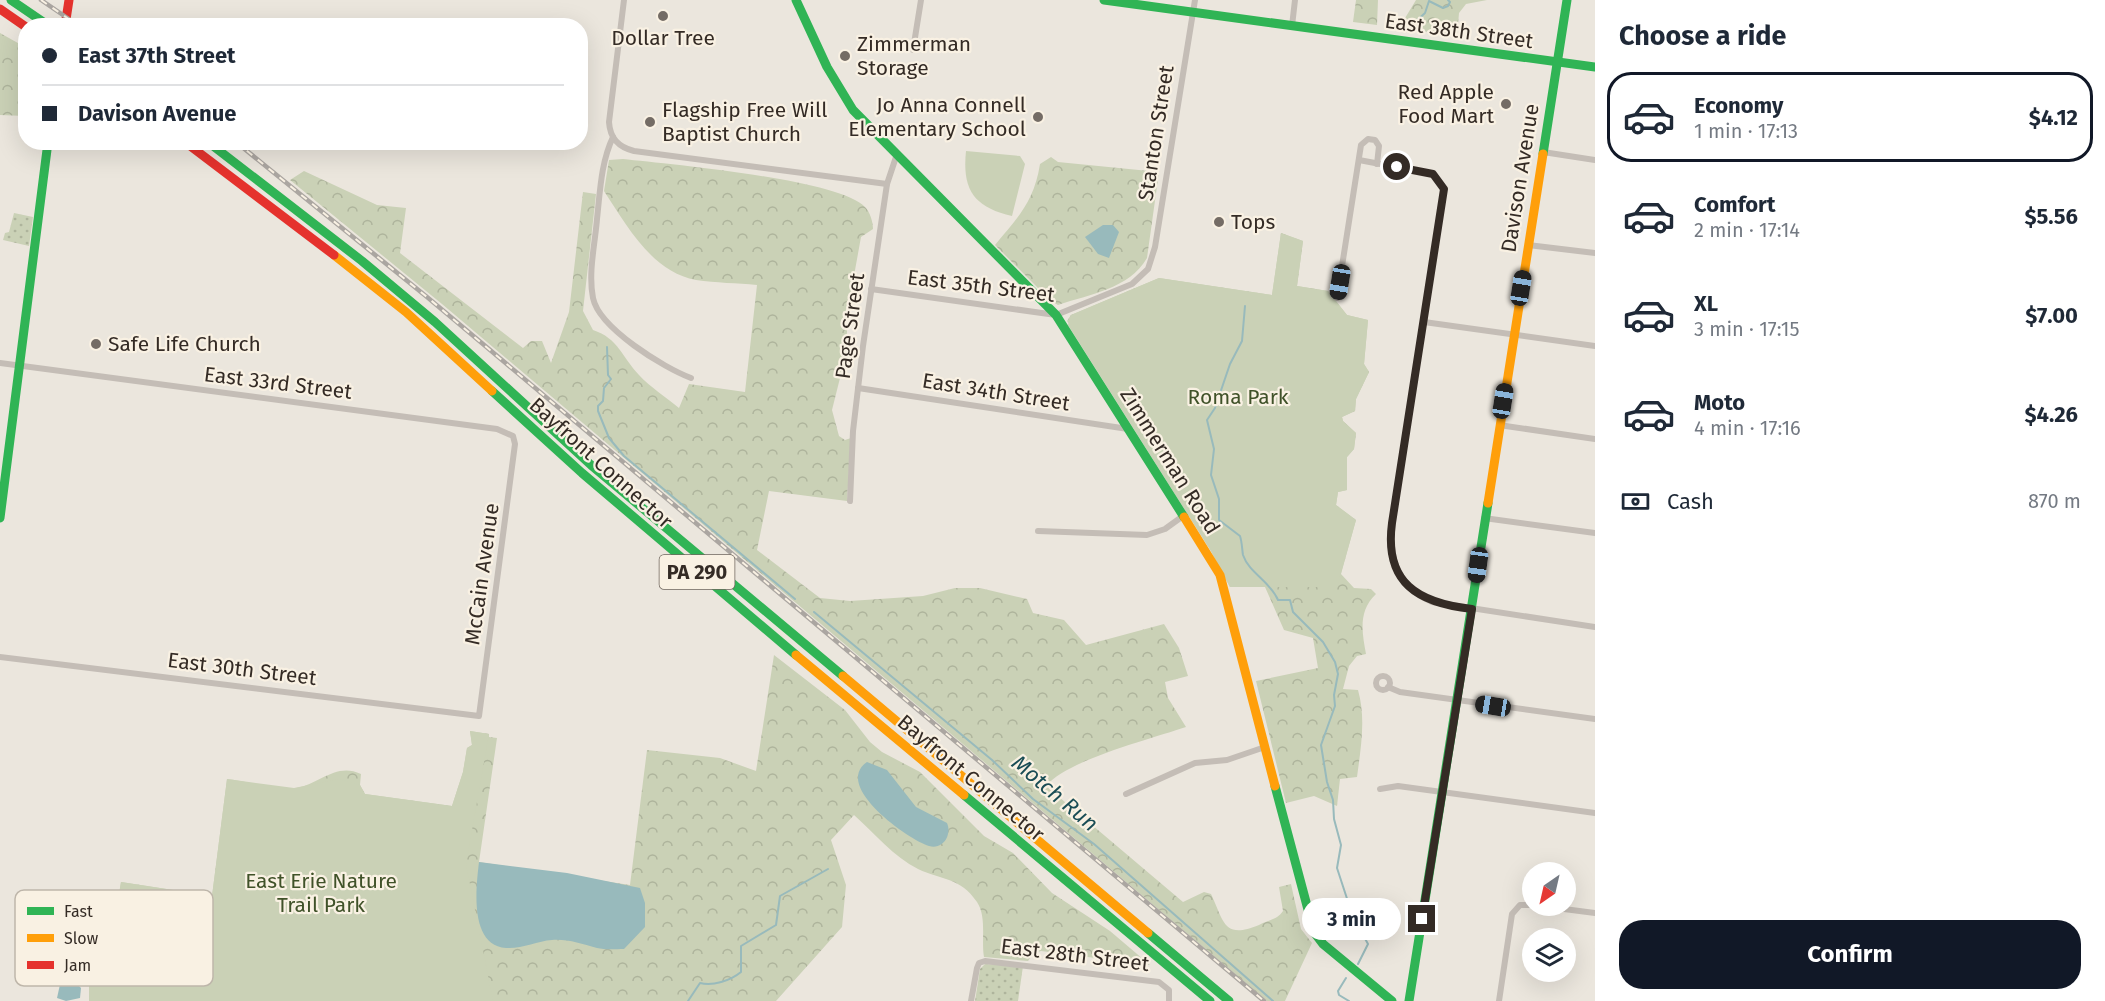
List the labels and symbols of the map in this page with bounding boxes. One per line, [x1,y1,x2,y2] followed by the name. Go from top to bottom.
[1383,8,1535,54] street label: East 38th Street
[656,9,670,23] marker: Dollar Tree
[611,25,715,51] place label: Dollar Tree
[857,31,971,81] place label: Zimmerman Storage
[838,49,852,63] marker: Zimmerman Storage
[1132,63,1180,203] street label: Stanton Street
[1398,79,1494,129] place label: Red Apple Food Mart
[848,92,1026,142] place label: Jo Anna Connell Elementary School
[662,97,827,147] place label: Flagship Free Will Baptist Church
[1499,97,1513,111] marker: Red Apple Food Mart
[1495,102,1545,254] street label: Davison Avenue
[1031,110,1045,124] marker: Jo Anna Connell Elementary School
[643,115,657,129] marker: Flagship Free Will Baptist Church
[1383,153,1410,180] route start
[1231,209,1275,235] place label: Tops
[1212,215,1226,229] marker: Tops
[1328,263,1352,301] car
[906,264,1057,308] street label: East 35th Street
[1509,269,1533,307] car
[830,271,870,381] street label: Page Street
[108,331,261,357] place label: Safe Life Church
[89,337,103,351] marker: Safe Life Church
[203,361,354,405] street label: East 33rd Street
[920,367,1072,417] street label: East 34th Street
[1491,382,1515,420] car
[1114,383,1226,539] street label: Zimmerman Road
[1188,384,1289,410] park label: Roma Park
[524,392,678,534] street label: Bayfront Connector
[459,501,505,647] street label: McCain Avenue
[1467,546,1489,584] car
[660,555,734,589] road number: PA 290
[166,647,318,691] street label: East 30th Street
[1474,694,1512,718] car
[892,709,1050,847] street label: Bayfront Connector
[1006,749,1104,837] water label: Motch Run
[1522,862,1576,916] north arrow
[245,868,397,918] park label: East Erie Nature Trail Park
[15,890,213,986] legend
[1302,898,1401,940] callout: 3 min
[64,902,93,921] text: Fast
[1408,905,1435,932] route end
[64,929,99,948] text: Slow
[999,933,1151,977] street label: East 28th Street
[64,956,91,975] text: Jam

